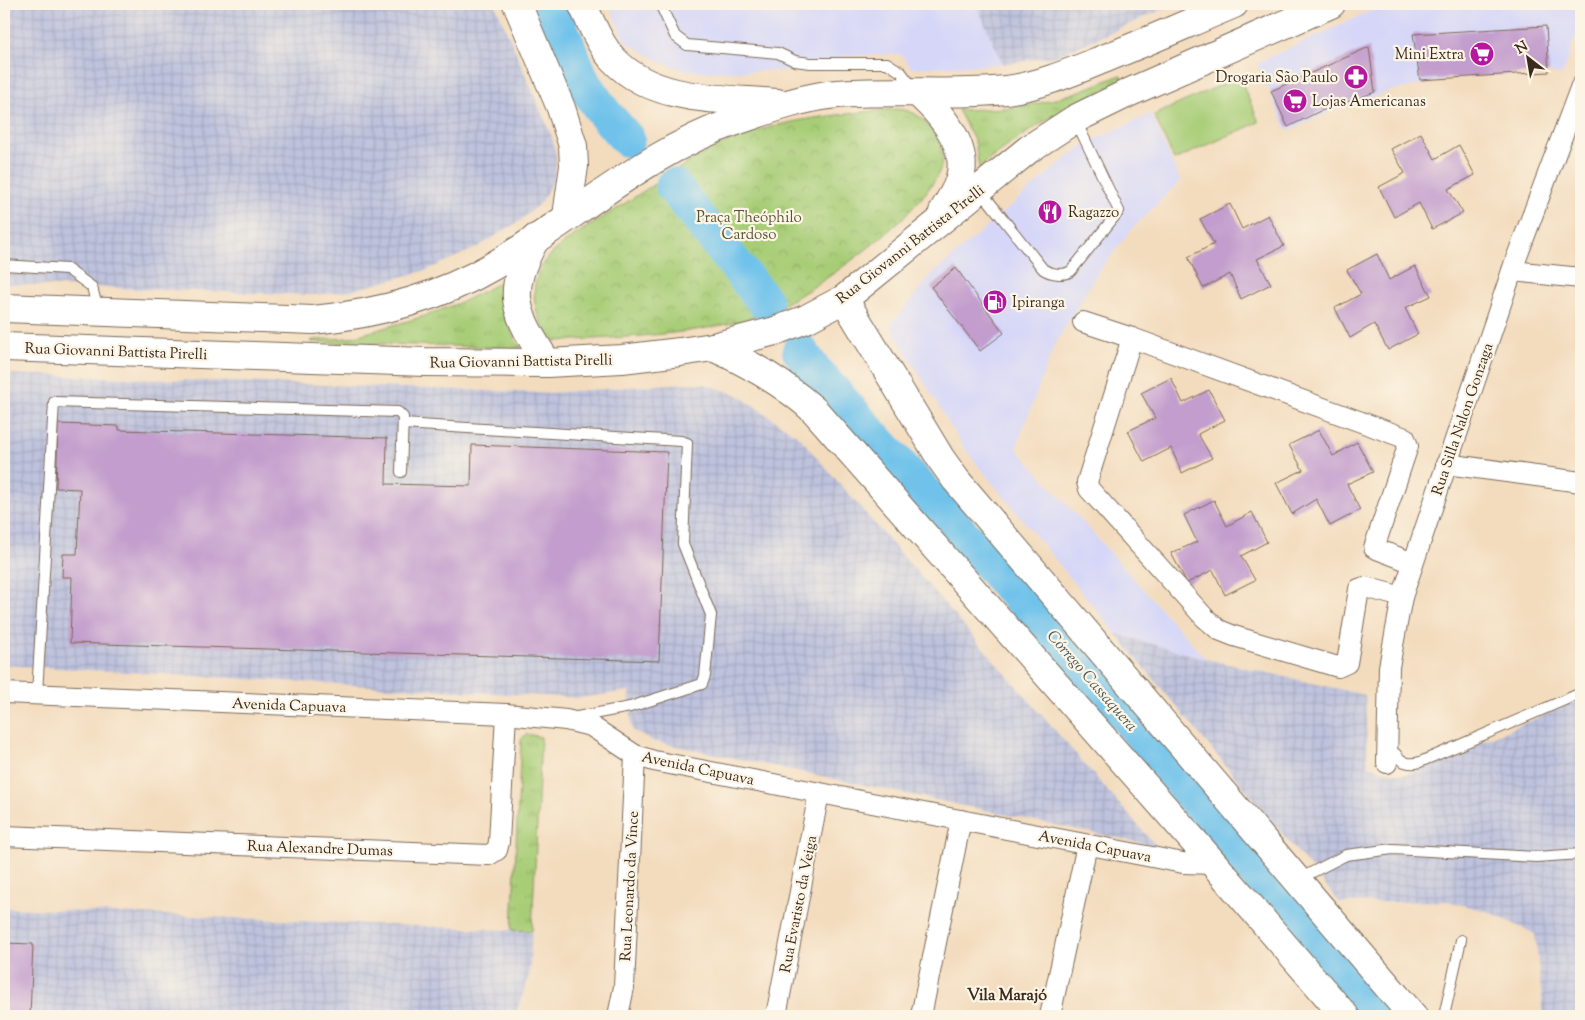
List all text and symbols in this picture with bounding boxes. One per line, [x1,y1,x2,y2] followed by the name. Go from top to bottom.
[1502,32,1552,82] north arrow
[1512,37,1532,60] text: N
[1469,41,1495,67] supermarket icon: Mini Extra
[1395,45,1464,66] place label: Mini Extra
[1343,64,1369,90] pharmacy icon: Drogaria São Paulo
[1215,68,1338,89] place label: Drogaria São Paulo
[1282,88,1308,114] supermarket icon: Lojas Americanas
[1312,92,1426,113] place label: Lojas Americanas
[832,181,989,310] street label: Rua Giovanni Battista Pirelli
[1037,199,1063,225] restaurant icon: Ragazzo
[1068,203,1119,224] place label: Ragazzo
[696,208,802,246] park label: Praça Theóphilo Cardoso
[982,289,1008,315] fuel station icon: Ipiranga
[1012,293,1065,314] place label: Ipiranga
[24,339,208,366] street label: Rua Giovanni Battista Pirelli
[1427,340,1499,498] street label: Rua Silla Nalon Gonzaga
[429,350,613,375] street label: Rua Giovanni Battista Pirelli
[1041,626,1142,737] water label: Córrego Cassaquera
[231,694,347,719] street label: Avenida Capuava
[640,747,756,792] street label: Avenida Capuava
[616,810,645,962] street label: Rua Leonardo da Vince
[1037,826,1153,869] street label: Avenida Capuava
[776,834,823,975] street label: Rua Evaristo da Veiga
[247,836,393,863] street label: Rua Alexandre Dumas
[967,985,1047,1008] district label: Vila Marajó

